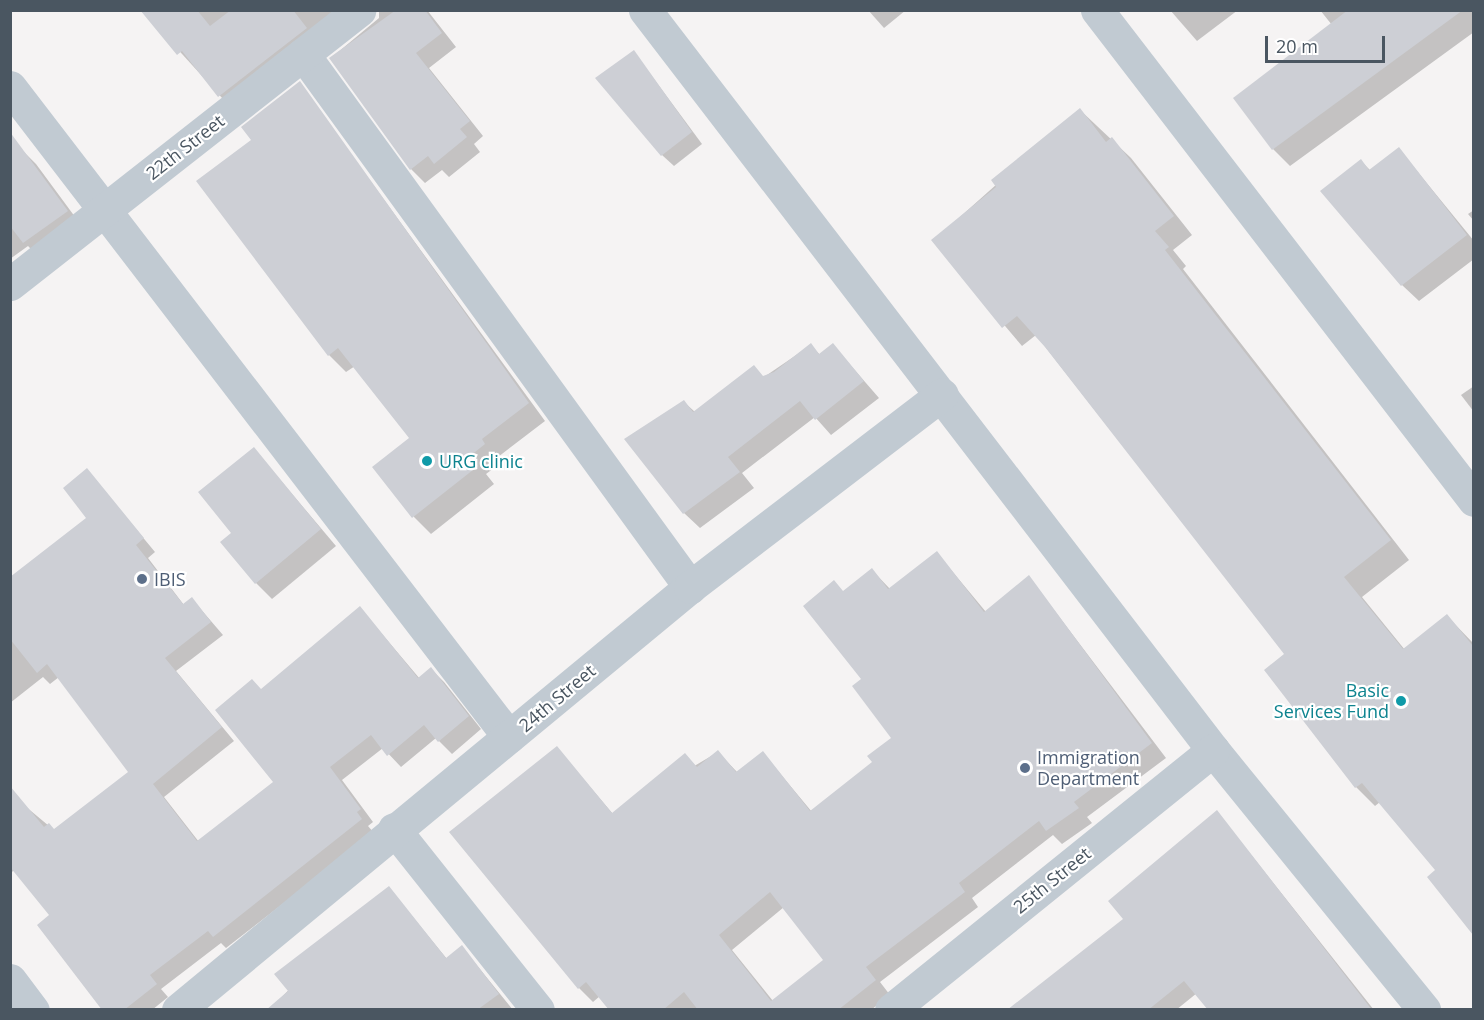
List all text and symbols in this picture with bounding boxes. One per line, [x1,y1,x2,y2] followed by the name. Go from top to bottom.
[1268,24,1388,62] scale bar
[1276,34,1318,58] text: 20 m
[142,110,228,184] street label: 22th Street
[439,450,523,472] place label: URG clinic
[420,454,434,468] marker: URG clinic
[154,568,186,590] place label: IBIS
[135,572,149,586] marker: IBIS
[514,660,600,736] street label: 24th Street
[1274,680,1389,722] place label: Basic Services Fund
[1394,694,1408,708] marker: Basic Services Fund
[1037,747,1140,789] place label: Immigration Department
[1018,761,1032,775] marker: Immigration Department
[1009,842,1095,918] street label: 25th Street

